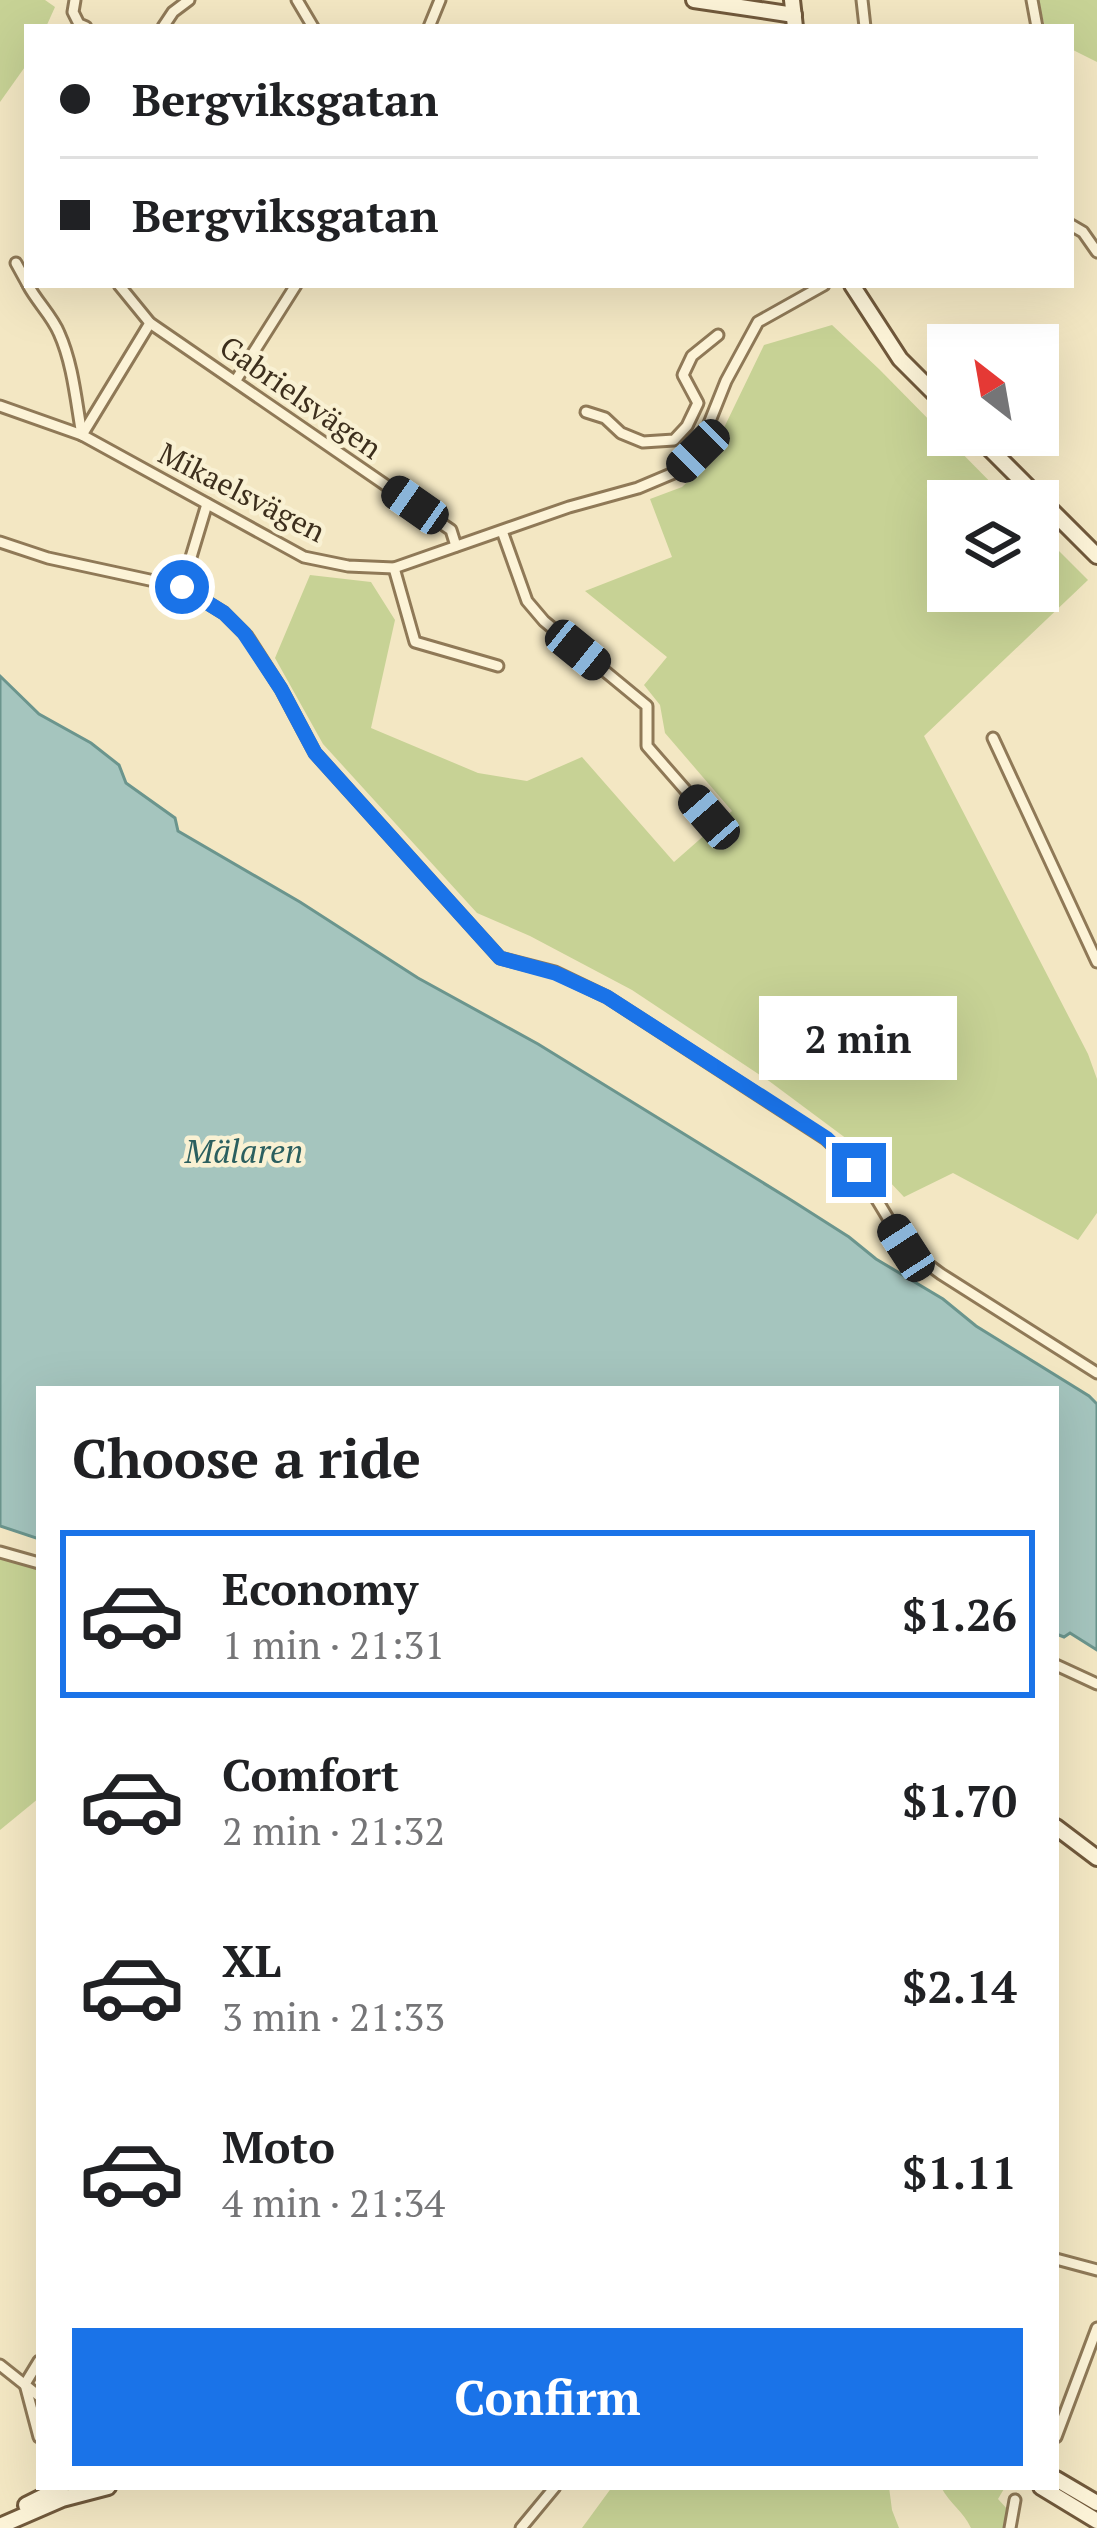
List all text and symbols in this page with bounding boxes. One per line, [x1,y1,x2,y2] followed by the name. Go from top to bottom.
[132,69,438,129] text: Bergviksgatan
[132,185,438,245] text: Bergviksgatan
[927,324,1059,456] north arrow
[927,324,1059,612] map controls
[212,326,390,468] street label: Gabrielsvägen
[660,413,736,489] car
[152,433,332,551] street label: Mikaelsvägen
[375,470,455,540] car
[927,480,1059,612] button: layers
[155,560,209,614] route start
[539,613,617,687] car
[672,778,746,856] car
[760,996,958,1080] callout: 2 min
[805,1012,911,1064] text: 2 min
[184,1129,303,1172] water label: Mälaren
[832,1143,886,1197] route end
[871,1208,941,1288] car
[72,1422,421,1493] text: Choose a ride
[222,1558,418,1618] text: Economy
[78,1560,186,1668] icon: car
[902,1584,1017,1644] text: $1.26
[222,1618,445,1670] text: 1 min · 21:31
[222,1744,399,1804] text: Comfort
[78,1746,186,1854] icon: car
[902,1770,1017,1830] text: $1.70
[222,1804,445,1856] text: 2 min · 21:32
[222,1930,281,1990] text: XL
[78,1932,186,2040] icon: car
[902,1956,1017,2016] text: $2.14
[222,1990,445,2042] text: 3 min · 21:33
[222,2116,335,2176] text: Moto
[78,2118,186,2226] icon: car
[902,2142,1017,2202] text: $1.11
[222,2176,445,2228] text: 4 min · 21:34
[72,2328,1023,2466] button: Confirm

